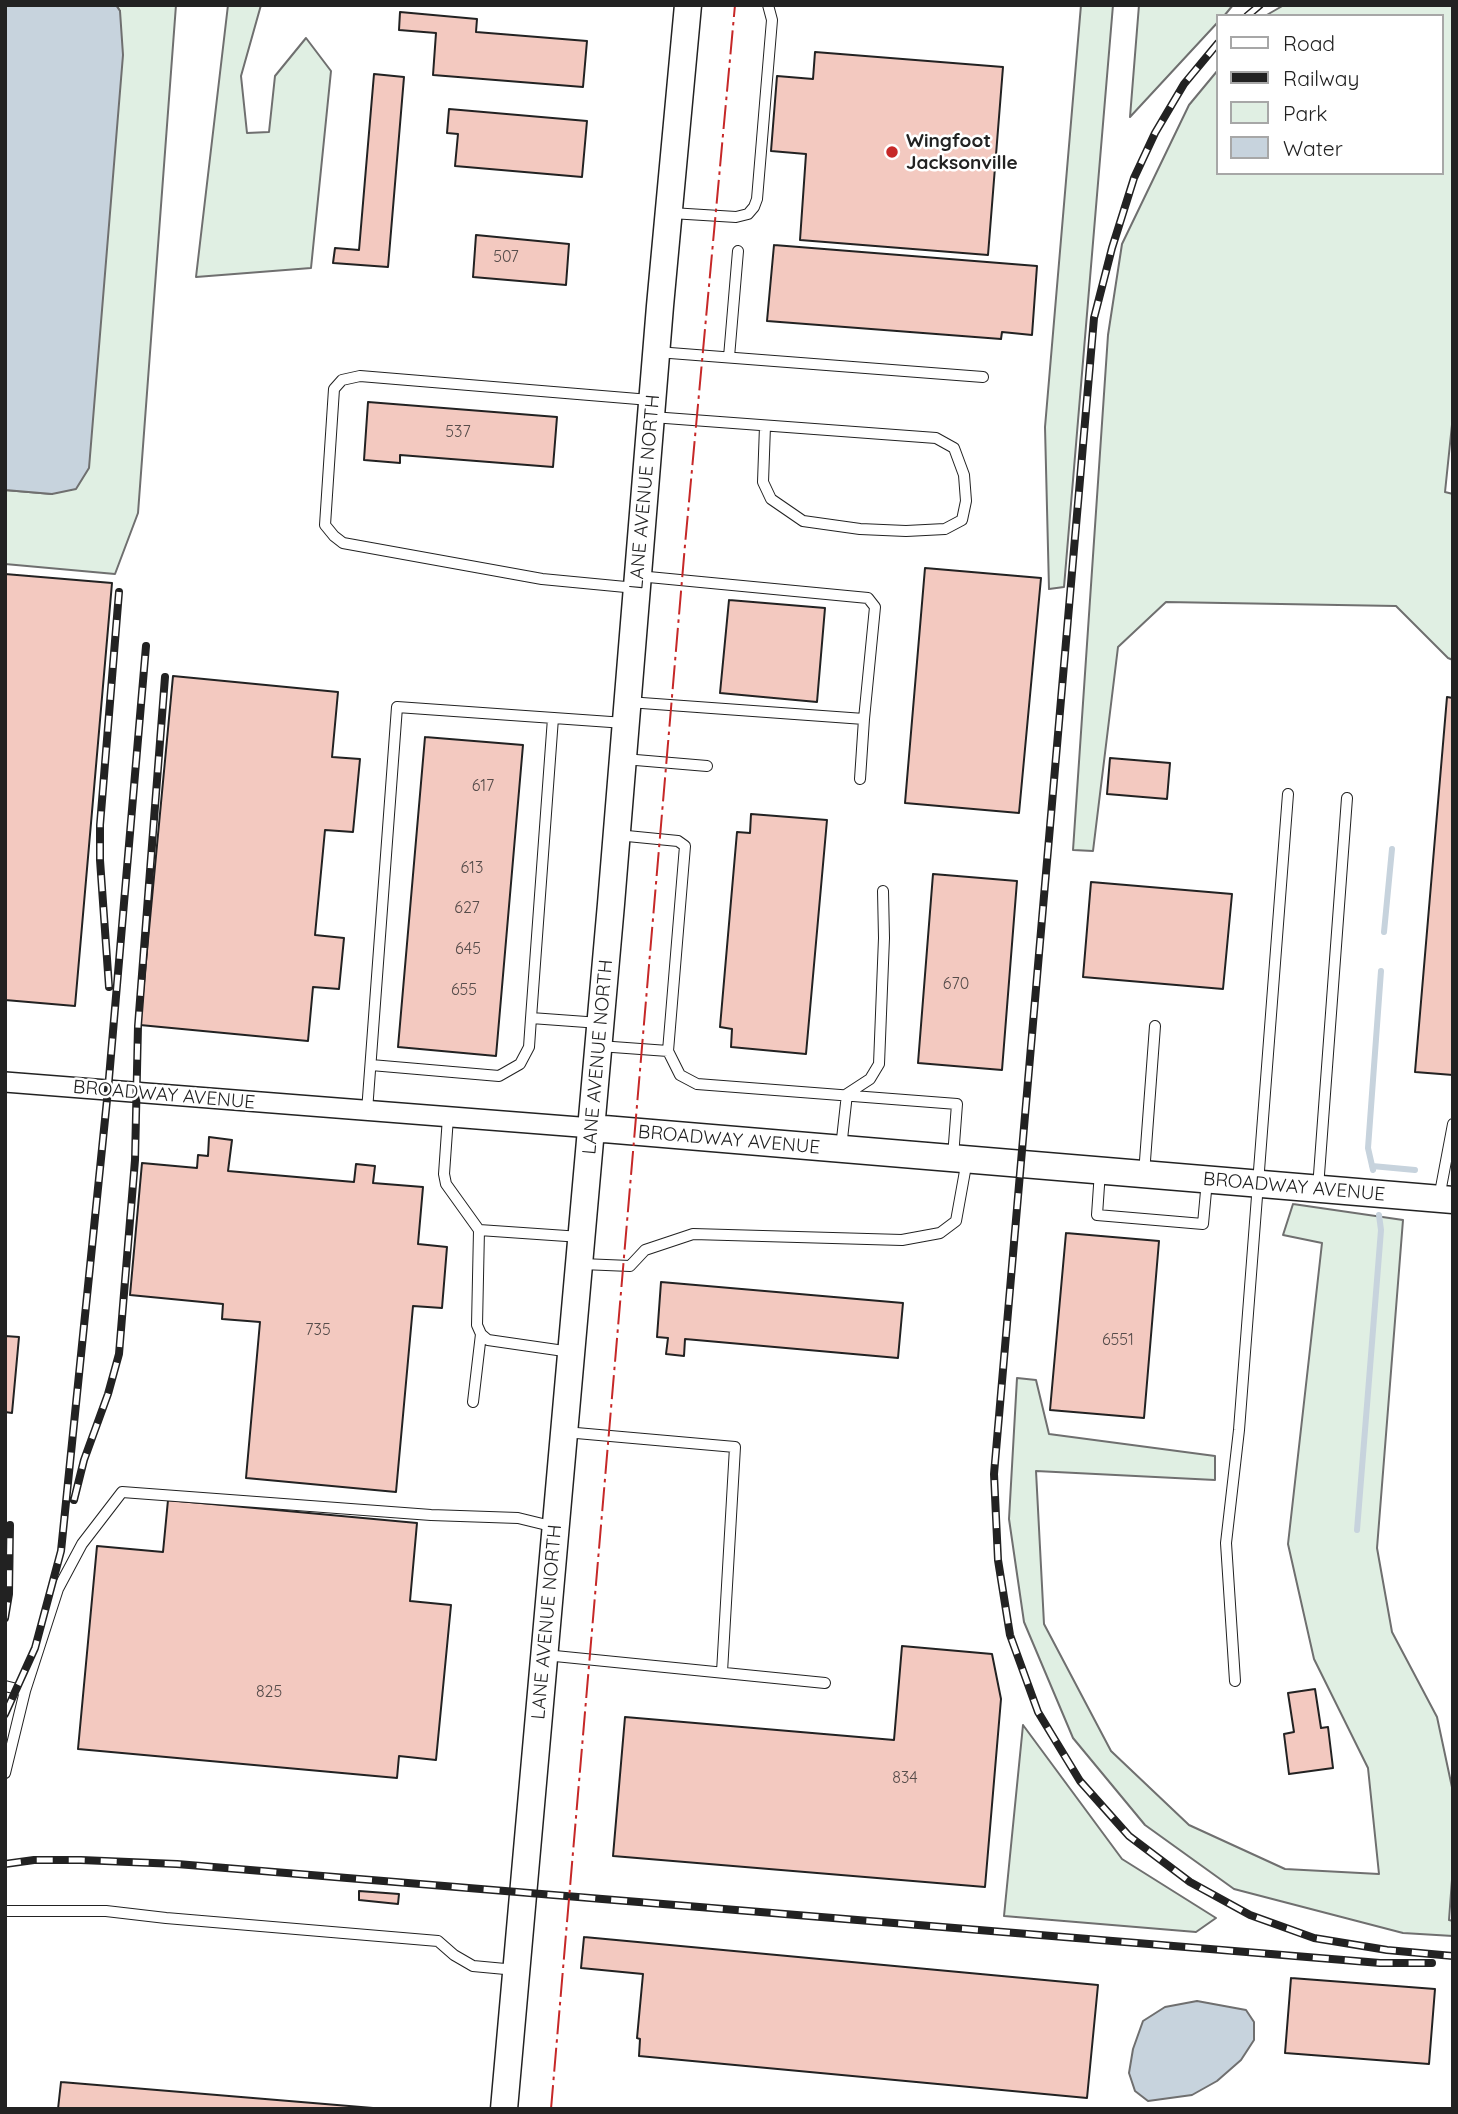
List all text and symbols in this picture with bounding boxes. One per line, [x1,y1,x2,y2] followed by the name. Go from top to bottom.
[1216,14,1444,175] legend
[1283,30,1335,56] text: Road
[1283,65,1359,91] text: Railway
[1283,100,1327,126] text: Park
[906,130,1018,174] place label: Wingfoot Jacksonville
[1283,135,1343,161] text: Water
[884,144,900,160] marker: Wingfoot Jacksonville
[493,247,519,267] house number: 507
[625,394,665,590] street label: LANE AVENUE NORTH
[445,422,471,442] house number: 537
[472,776,494,796] house number: 617
[461,858,483,878] house number: 613
[454,898,480,918] house number: 627
[455,939,481,959] house number: 645
[578,959,618,1155] street label: LANE AVENUE NORTH
[943,974,969,994] house number: 670
[451,980,477,1000] house number: 655
[72,1076,256,1114] street label: BROADWAY AVENUE
[637,1121,821,1159] street label: BROADWAY AVENUE
[1202,1168,1386,1206] street label: BROADWAY AVENUE
[305,1320,331,1340] house number: 735
[1102,1330,1134,1350] house number: 6551
[527,1524,567,1720] street label: LANE AVENUE NORTH
[256,1682,282,1702] house number: 825
[892,1768,918,1788] house number: 834

